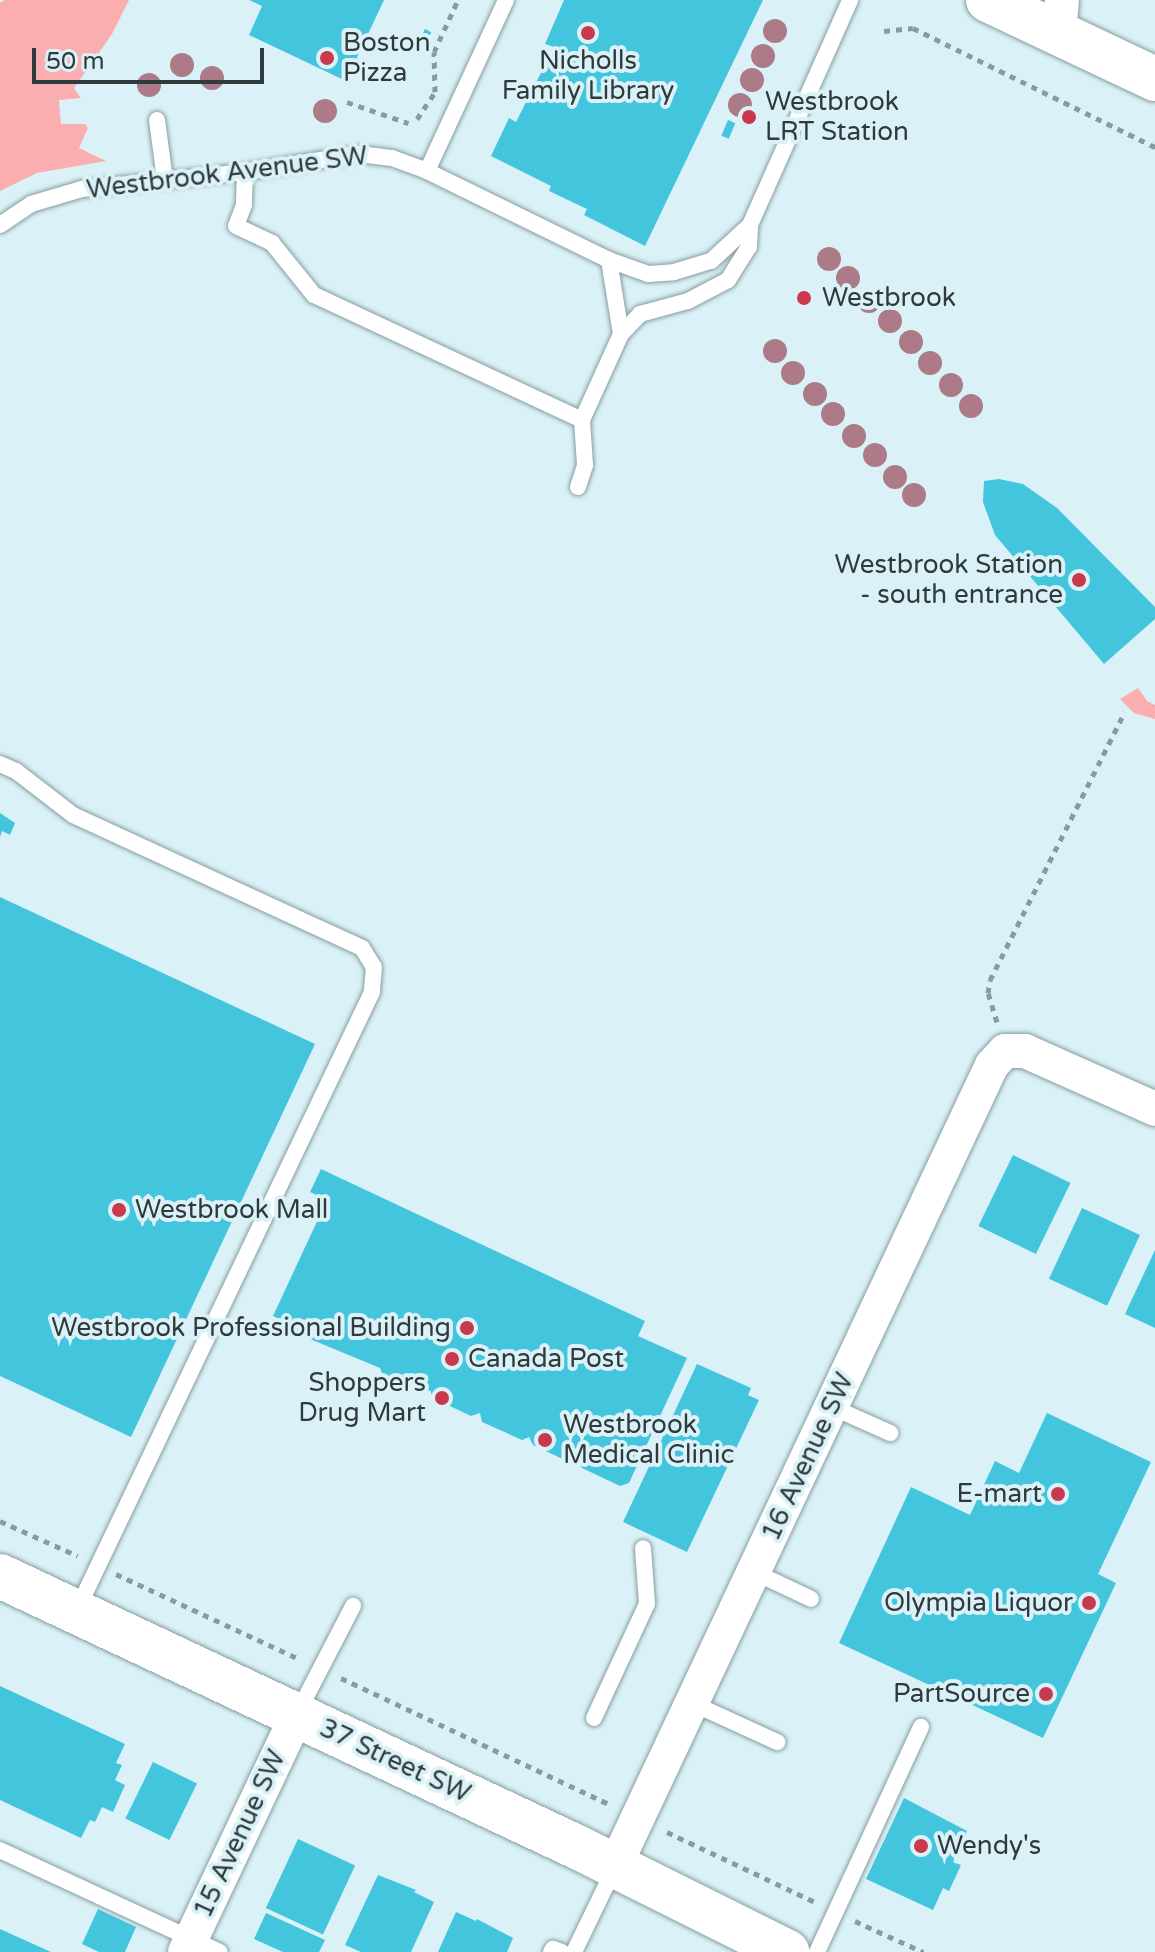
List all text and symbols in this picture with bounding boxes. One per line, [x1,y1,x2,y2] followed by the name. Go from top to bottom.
[579,24,597,42] marker: Nicholls Family Library
[343,27,430,88] place label: Boston Pizza
[36,32,268,82] scale bar
[502,45,674,106] place label: Nicholls Family Library
[46,47,104,76] text: 50 m
[318,49,336,67] marker: Boston Pizza
[765,86,909,148] place label: Westbrook LRT Station
[740,108,758,126] marker: Westbrook LRT Station
[85,140,369,206] street label: Westbrook Avenue SW
[822,282,956,314] place label: Westbrook
[793,287,815,309] marker: Westbrook
[835,549,1063,610] place label: Westbrook Station - south entrance
[1070,571,1088,589] marker: Westbrook Station - south entrance
[135,1194,328,1226] place label: Westbrook Mall
[110,1201,128,1219] marker: Westbrook Mall
[51,1312,451,1344] place label: Westbrook Professional Building
[458,1319,476,1337] marker: Westbrook Professional Building
[468,1343,624,1375] place label: Canada Post
[443,1350,461,1368] marker: Canada Post
[298,1367,426,1428] place label: Shoppers Drug Mart
[756,1368,860,1546] street label: 16 Avenue SW
[433,1389,451,1407] marker: Shoppers Drug Mart
[563,1409,734,1470] place label: Westbrook Medical Clinic
[534,1429,556,1451] marker: Westbrook Medical Clinic
[956,1478,1042,1510] place label: E-mart
[1049,1485,1067,1503] marker: E-mart
[884,1587,1073,1619] place label: Olympia Liquor
[1080,1594,1098,1612] marker: Olympia Liquor
[893,1678,1030,1710] place label: PartSource
[1037,1685,1055,1703] marker: PartSource
[315,1712,475,1810] street label: 37 Street SW
[188,1745,292,1923] street label: 15 Avenue SW
[937,1830,1041,1862] place label: Wendy's
[912,1837,930,1855] marker: Wendy's

